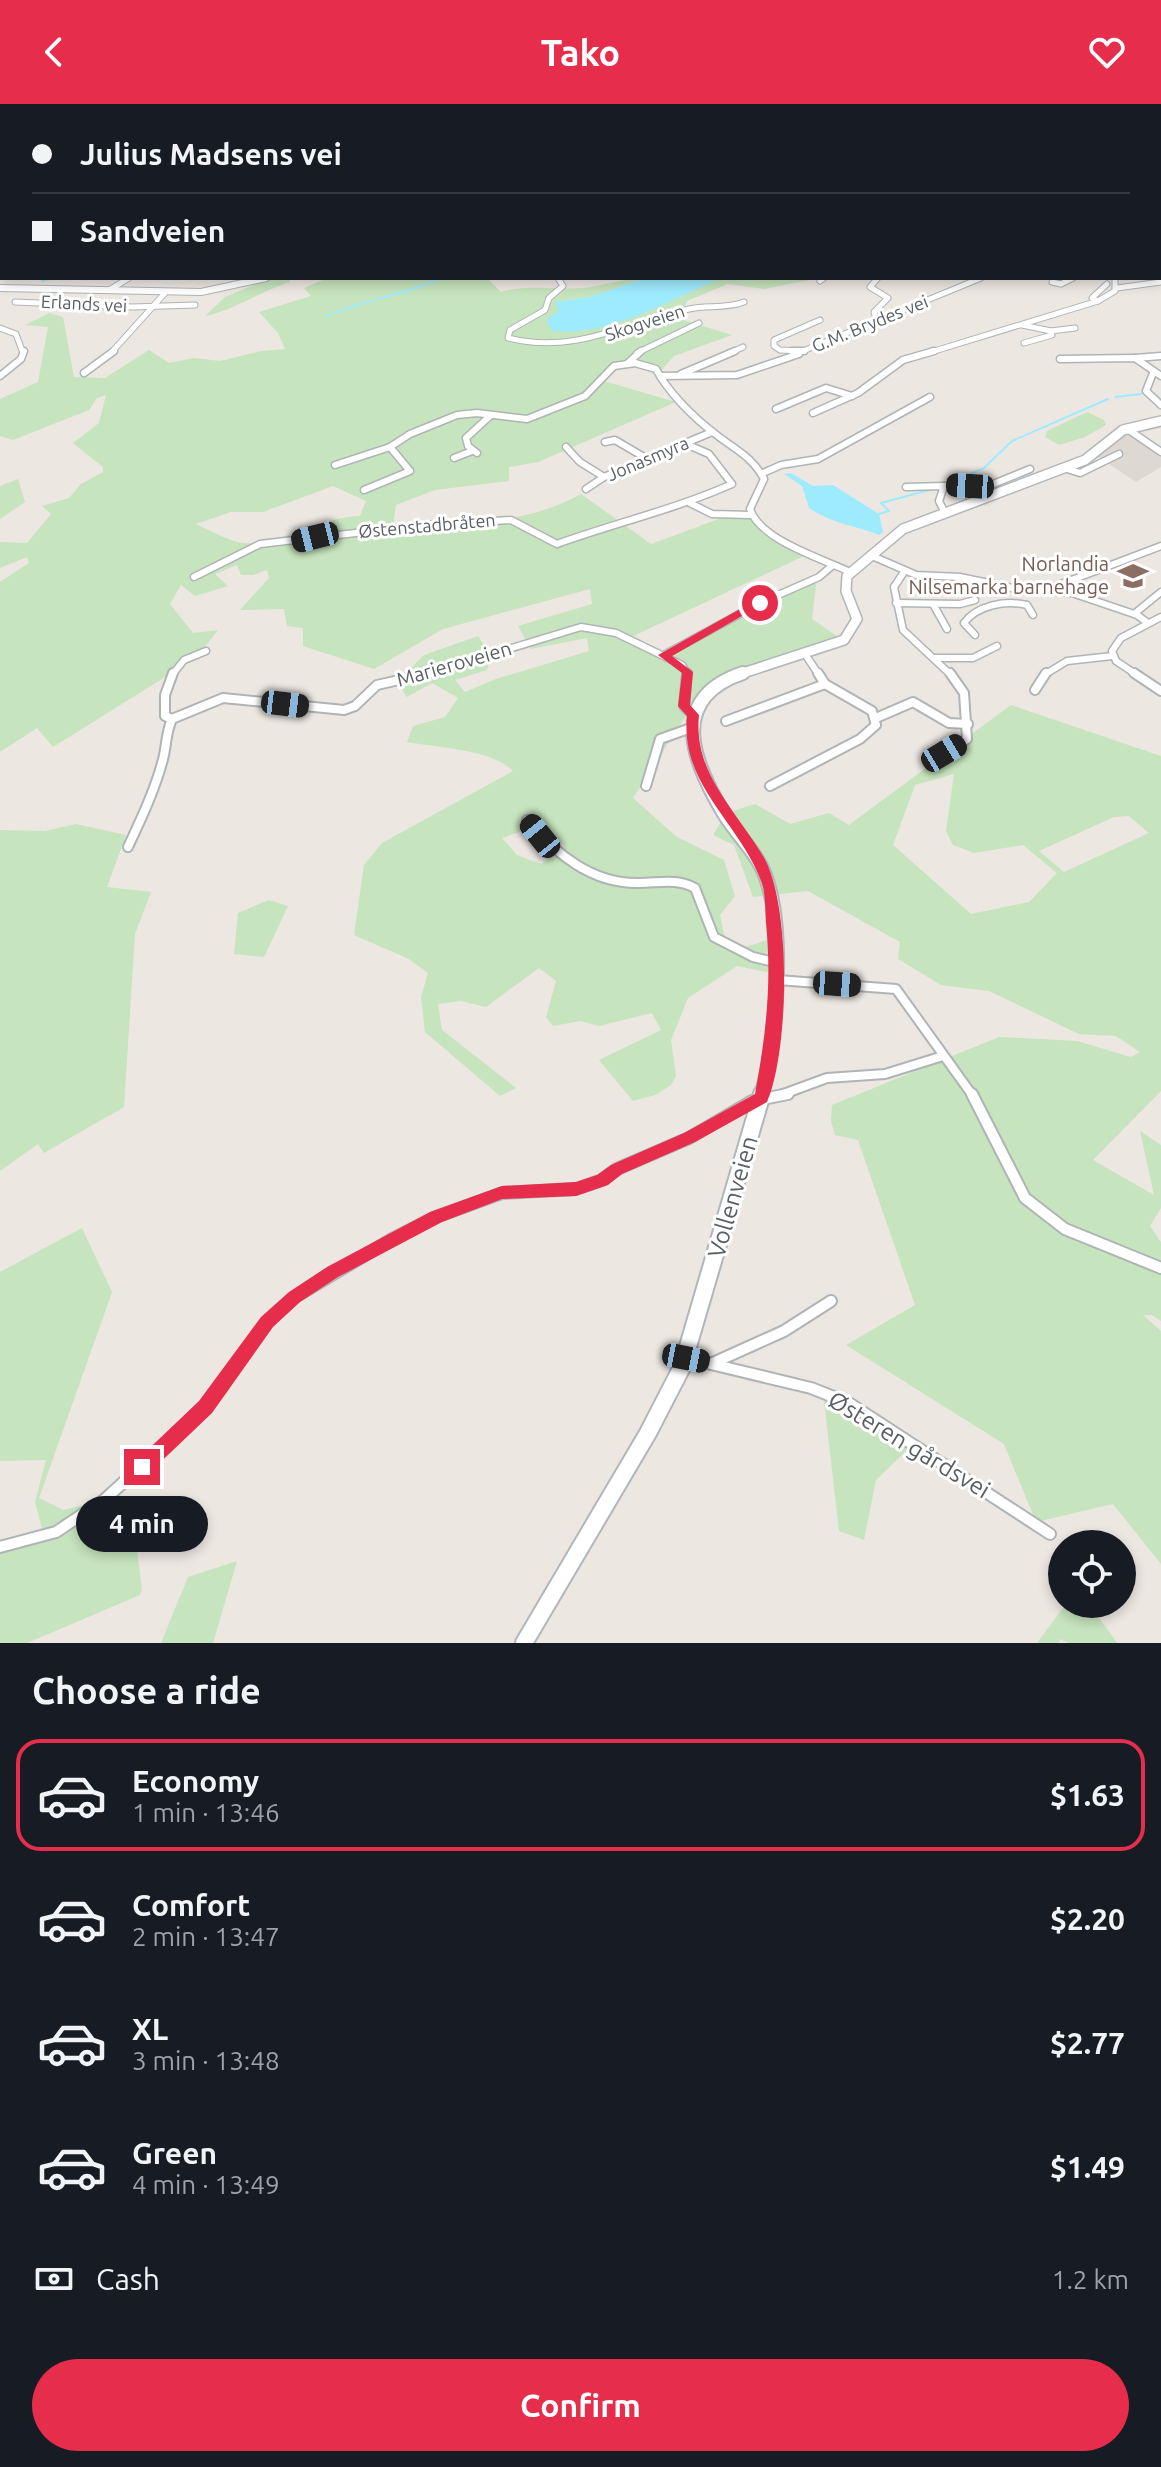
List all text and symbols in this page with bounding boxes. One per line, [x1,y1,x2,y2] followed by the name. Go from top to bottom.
[32,30,76,74] icon: back
[1085,30,1129,74] icon: heart
[541,32,620,73] text: Tako
[80,137,342,171] text: Julius Madsens vei
[80,214,225,248] text: Sandveien
[40,291,128,315] street label: Erlands vei
[809,291,931,356] street label: G.M. Brydes vei
[602,300,687,344] street label: Skogveien
[604,432,692,484] street label: Jonasmyra
[945,473,995,499] car
[358,509,496,541] street label: Østenstadbråten
[289,520,341,554] car
[909,552,1109,598] place label: Norlandia Nilsemarka barnehage
[1116,559,1150,593] school or university icon: Norlandia Nilsemarka barnehage
[742,585,778,621] route start
[394,636,514,691] street label: Marieroveien
[260,689,310,719] car
[917,730,971,776] car
[516,810,564,862] car
[812,970,862,998] car
[702,1133,763,1261] street label: Vollenveien
[660,1342,712,1374] car
[824,1386,995,1503] street label: Østeren gårdsvei
[124,1449,160,1485] route end
[76,1495,208,1551] callout: 4 min
[109,1509,175,1538] text: 4 min
[1048,1530,1136,1618] map controls
[1048,1530,1136,1618] button: locate
[32,1670,261,1711] text: Choose a ride
[36,1759,108,1831] icon: car
[132,1764,259,1798] text: Economy
[1050,1778,1125,1812] text: $1.63
[132,1798,280,1827] text: 1 min · 13:46
[36,1883,108,1955] icon: car
[132,1888,250,1922] text: Comfort
[1050,1902,1125,1936] text: $2.20
[132,1922,280,1951] text: 2 min · 13:47
[36,2007,108,2079] icon: car
[132,2012,168,2046] text: XL
[1050,2026,1125,2060] text: $2.77
[132,2046,280,2075] text: 3 min · 13:48
[36,2131,108,2203] icon: car
[132,2136,217,2170] text: Green
[1050,2150,1125,2184] text: $1.49
[132,2170,280,2199] text: 4 min · 13:49
[32,2257,76,2301] icon: cash
[96,2262,160,2296] text: Cash
[1052,2265,1129,2294] text: 1.2 km
[32,2359,1129,2451] button: Confirm

